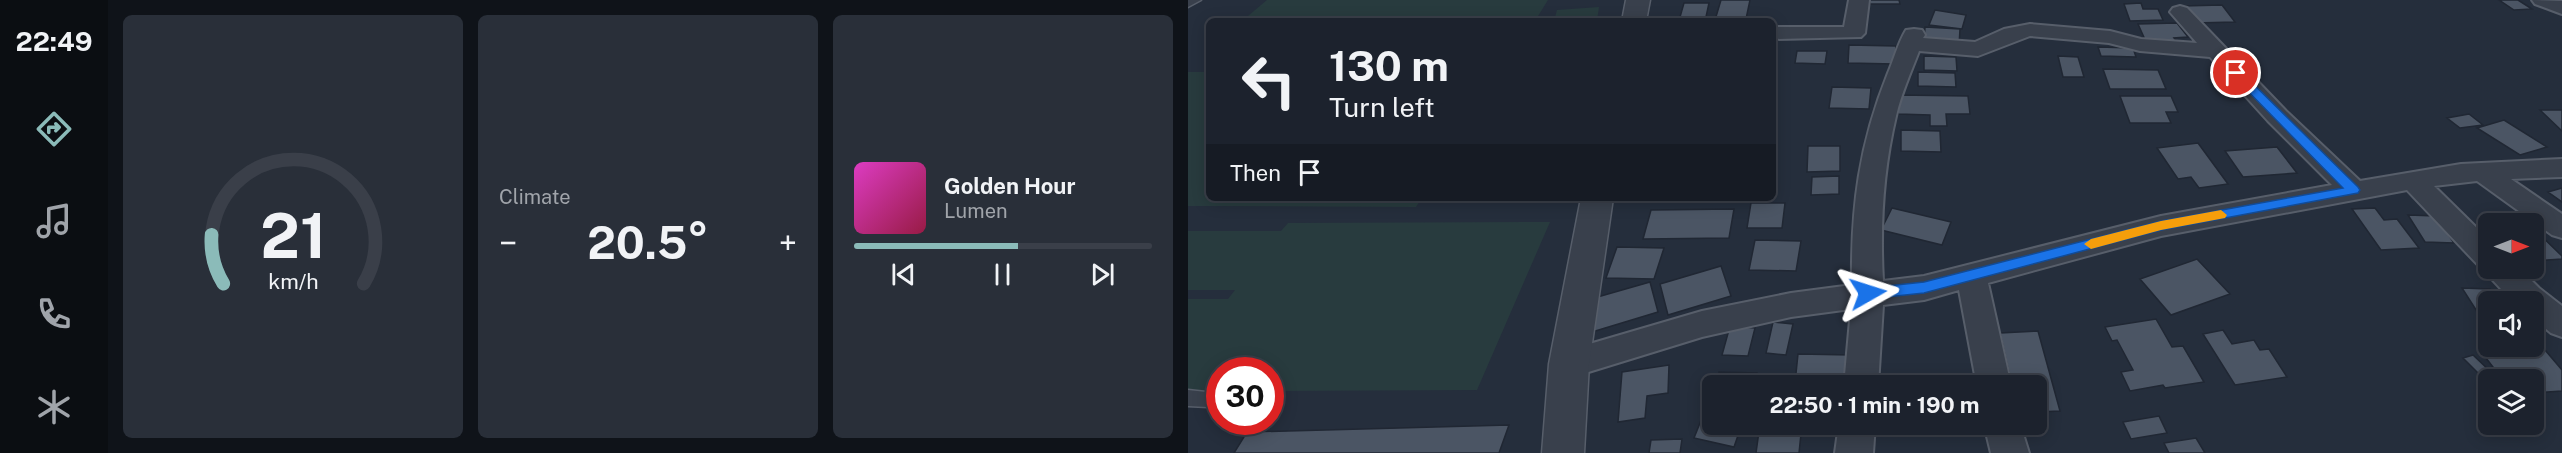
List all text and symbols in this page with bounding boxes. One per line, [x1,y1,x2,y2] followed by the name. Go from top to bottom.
[16,25,93,57] text: 22:49
[1329,41,1449,90] text: 130 m
[1230,42,1308,120] icon: left
[2210,47,2261,98] pin
[2219,56,2252,89] icon: arrive
[1329,91,1435,123] text: Turn left
[33,108,75,150] icon: directions
[1293,156,1326,189] icon: arrive
[1230,160,1281,186] text: Then
[944,173,1075,199] text: Golden Hour
[499,185,571,209] text: Climate
[260,199,326,272] text: 21
[944,199,1008,223] text: Lumen
[33,200,75,242] icon: music
[2478,213,2544,279] north arrow
[2478,213,2544,435] map controls
[587,216,709,269] text: 20.5°
[499,224,517,262] text: −
[779,224,797,262] text: +
[887,258,920,291] icon: previous
[986,258,1019,291] icon: pause
[1086,258,1119,291] icon: next
[1836,261,1900,325] position arrow
[268,269,318,294] text: km/h
[2478,291,2544,357] button: sound
[33,293,75,335] icon: phone
[1206,357,1284,435] speed limit sign: 30
[2478,369,2544,435] button: layers
[33,386,75,428] icon: climate
[1770,392,1979,418] text: 22:50 · 1 min · 190 m

